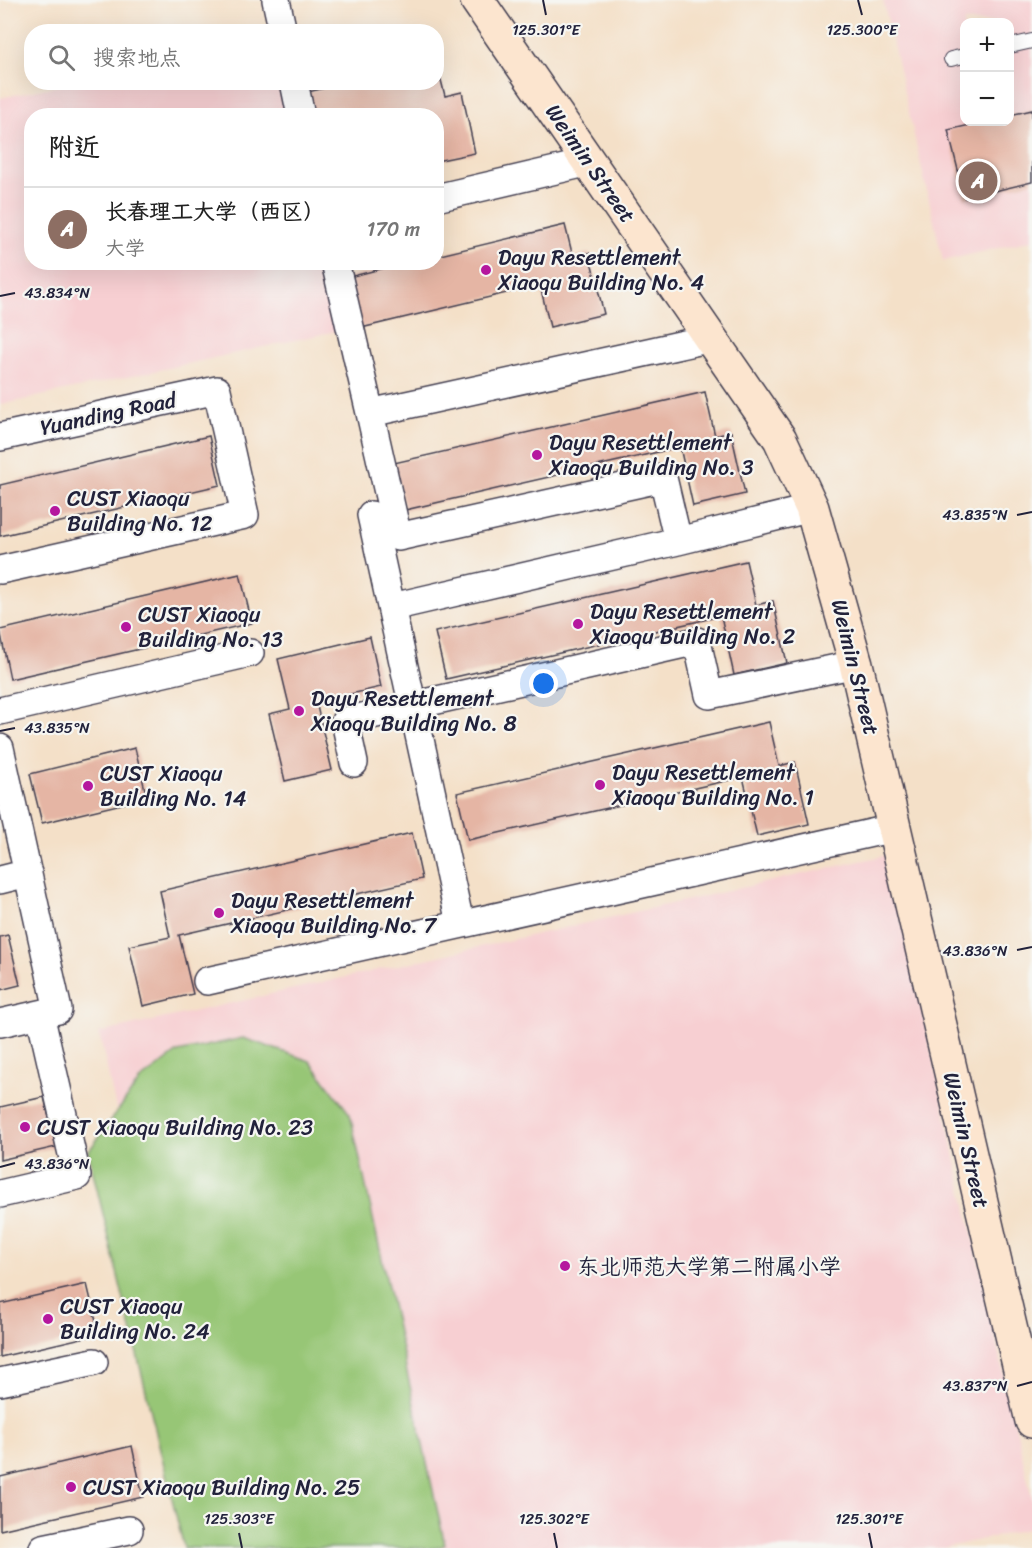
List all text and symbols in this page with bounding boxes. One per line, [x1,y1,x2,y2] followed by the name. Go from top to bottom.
[512,17,582,43] text: 125.301°E
[827,17,899,43] text: 125.300°E
[960,18,1014,126] map controls
[960,18,1014,72] button: +
[24,24,444,90] search box
[93,38,181,77] text: 搜索地点
[45,41,78,74] icon: search
[960,72,1014,126] button: −
[535,95,647,232] street label: Weimin Street
[48,124,100,170] text: 附近
[958,158,998,204] pin: A
[105,192,325,231] text: 长春理工大学（西区）
[61,212,74,247] text: A
[367,212,420,247] text: 170 m
[105,231,145,266] text: 大学
[497,238,705,302] place label: Dayu Resettlement Xiaoqu Building No. 4
[479,263,493,277] marker: Dayu Resettlement Xiaoqu Building No. 4
[24,280,90,306] text: 43.834°N
[37,380,181,447] street label: Yuanding Road
[548,423,754,487] place label: Dayu Resettlement Xiaoqu Building No. 3
[530,448,544,462] marker: Dayu Resettlement Xiaoqu Building No. 3
[67,479,213,543] place label: CUST Xiaoqu Building No. 12
[942,502,1008,528] text: 43.835°N
[48,504,62,518] marker: CUST Xiaoqu Building No. 12
[589,592,796,656] place label: Dayu Resettlement Xiaoqu Building No. 2
[138,595,283,659] place label: CUST Xiaoqu Building No. 13
[820,595,891,740] street label: Weimin Street
[571,617,585,631] marker: Dayu Resettlement Xiaoqu Building No. 2
[119,620,133,634] marker: CUST Xiaoqu Building No. 13
[529,669,558,698] your location
[310,679,517,743] place label: Dayu Resettlement Xiaoqu Building No. 8
[292,704,306,718] marker: Dayu Resettlement Xiaoqu Building No. 8
[24,715,90,741] text: 43.835°N
[611,753,814,817] place label: Dayu Resettlement Xiaoqu Building No. 1
[100,754,247,818] place label: CUST Xiaoqu Building No. 14
[593,778,607,792] marker: Dayu Resettlement Xiaoqu Building No. 1
[81,779,95,793] marker: CUST Xiaoqu Building No. 14
[230,881,438,945] place label: Dayu Resettlement Xiaoqu Building No. 7
[212,906,226,920] marker: Dayu Resettlement Xiaoqu Building No. 7
[943,938,1008,964] text: 43.836°N
[932,1068,1001,1213] street label: Weimin Street
[37,1108,313,1147] place label: CUST Xiaoqu Building No. 23
[18,1120,32,1134] marker: CUST Xiaoqu Building No. 23
[25,1151,90,1177] text: 43.836°N
[577,1247,841,1286] place label: 东北师范大学第二附属小学
[558,1259,572,1273] marker: 东北师范大学第二附属小学
[60,1287,210,1351] place label: CUST Xiaoqu Building No. 24
[41,1312,55,1326] marker: CUST Xiaoqu Building No. 24
[943,1373,1008,1399] text: 43.837°N
[83,1468,360,1507] place label: CUST Xiaoqu Building No. 25
[64,1480,78,1494] marker: CUST Xiaoqu Building No. 25
[204,1506,275,1532] text: 125.303°E
[519,1506,591,1532] text: 125.302°E
[835,1506,905,1532] text: 125.301°E

